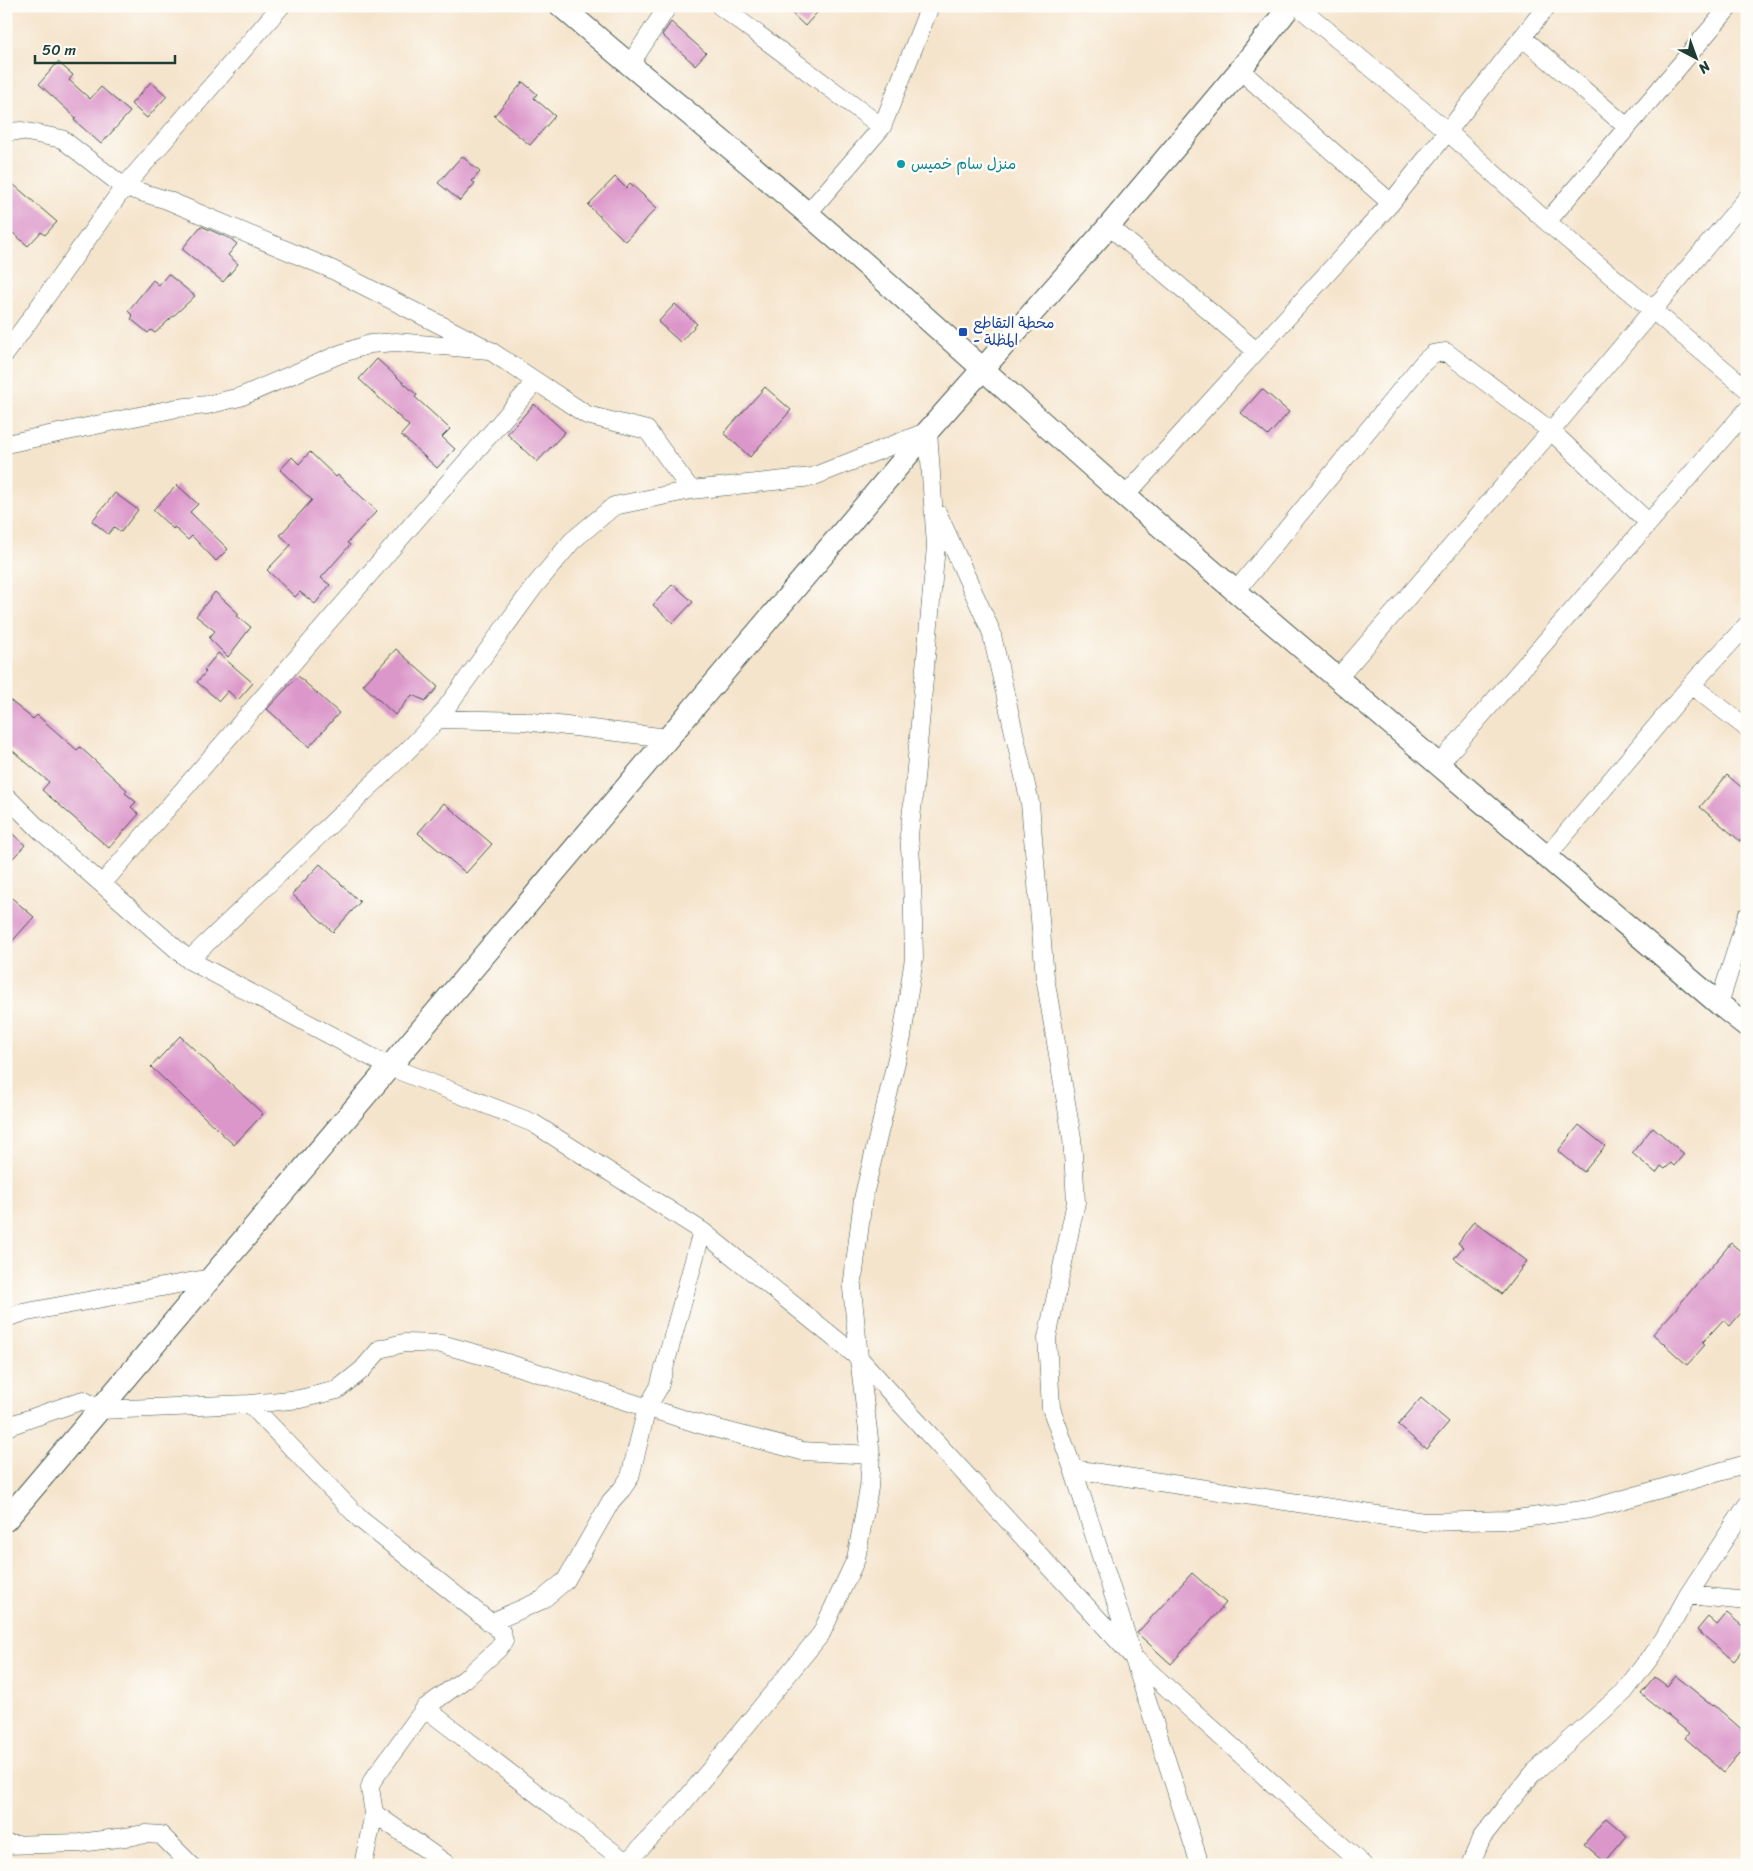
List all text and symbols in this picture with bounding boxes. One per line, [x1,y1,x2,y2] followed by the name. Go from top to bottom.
[35,32,175,64] scale bar
[1670,32,1720,82] north arrow
[42,37,77,63] text: 50 m
[1692,54,1717,80] text: N
[911,151,1016,177] place label: منزل سام خميس
[895,158,907,170] marker: منزل سام خميس
[973,310,1055,353] place label: محطة التقاطع - المظلة
[957,326,969,338] marker: محطة التقاطع - المظلة

